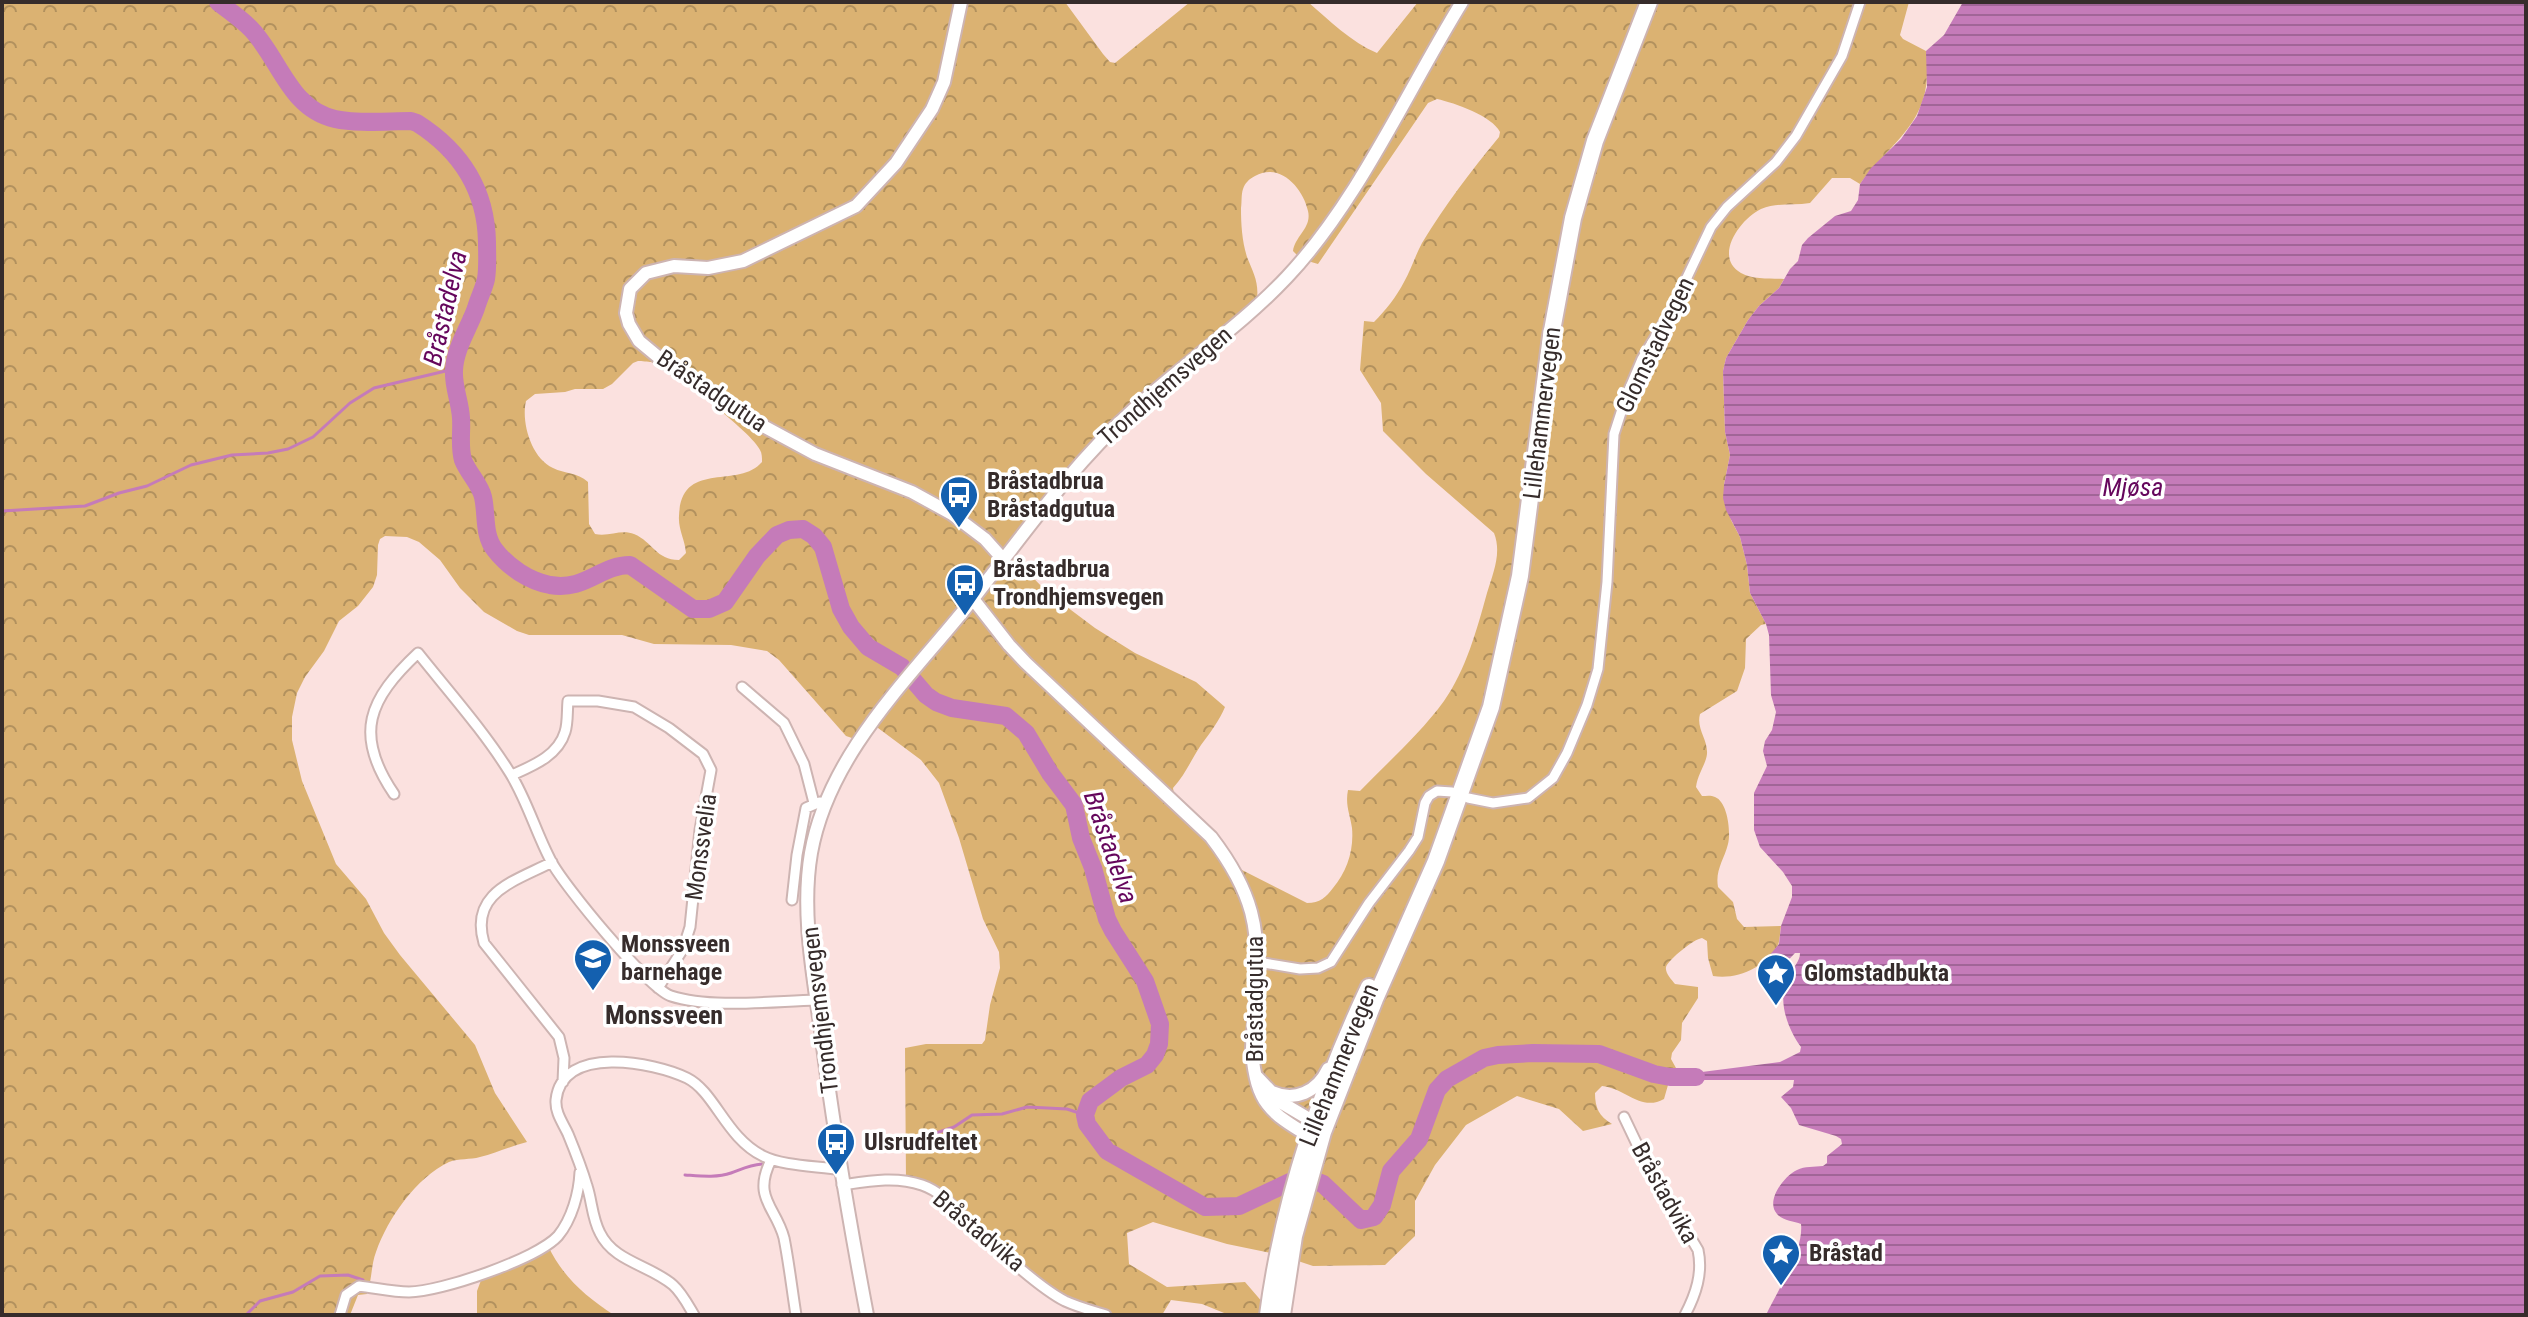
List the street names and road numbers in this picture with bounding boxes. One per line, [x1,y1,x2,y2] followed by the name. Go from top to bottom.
[1610,273,1700,417] street label: Glomstadvegen
[1093,320,1237,452] street label: Trondhjemsvegen
[1518,325,1566,501] street label: Lillehammervegen
[652,344,772,438] street label: Bråstadgutua
[680,792,722,902] street label: Monssvelia
[796,925,844,1095] street label: Trondhjemsvegen
[1241,936,1269,1062] street label: Bråstadgutua
[1294,979,1384,1151] street label: Lillehammervegen
[1626,1138,1704,1248] street label: Bråstadvika
[927,1185,1031,1277] street label: Bråstadvika

